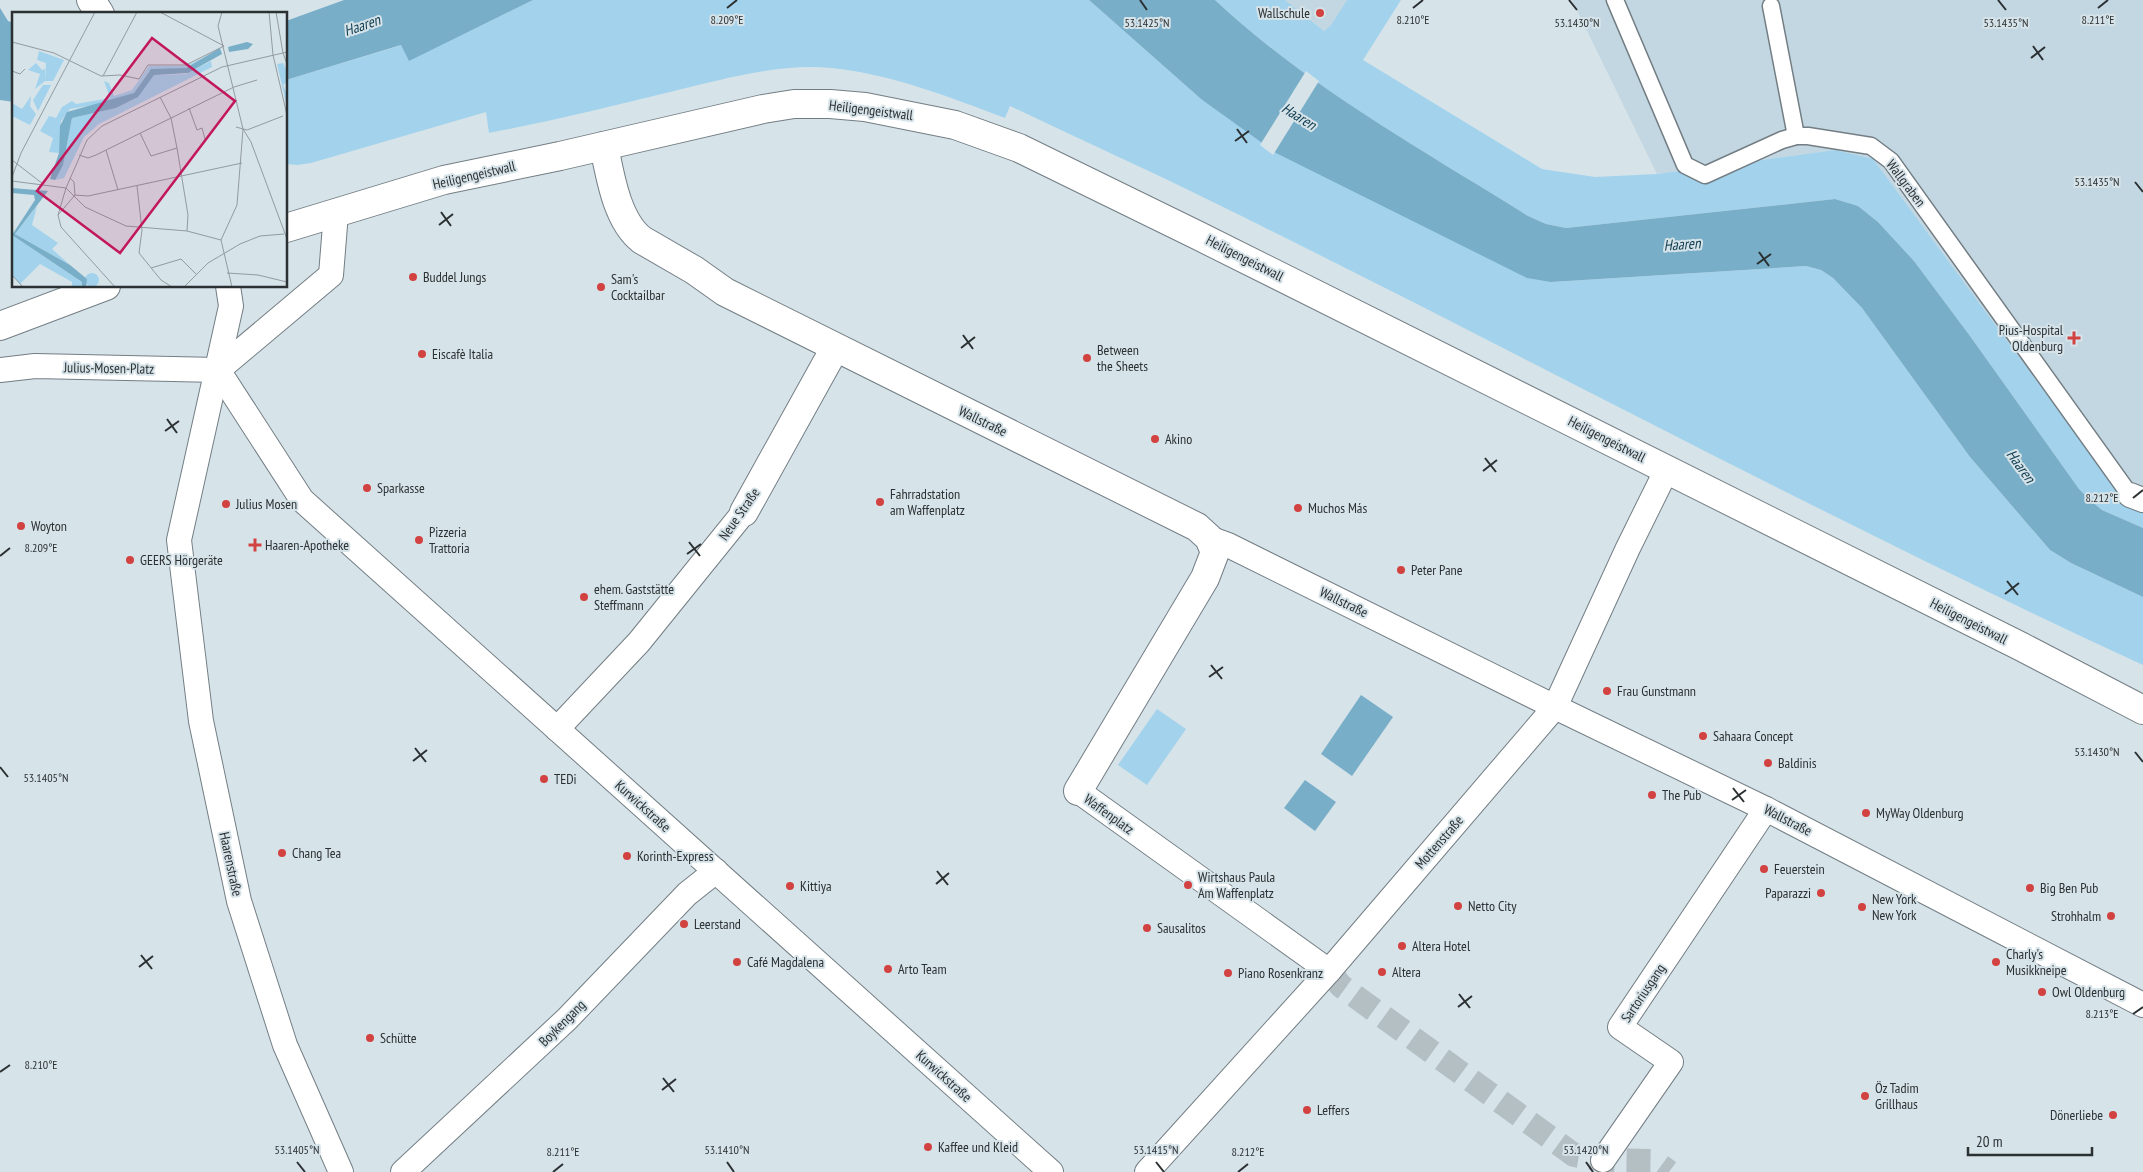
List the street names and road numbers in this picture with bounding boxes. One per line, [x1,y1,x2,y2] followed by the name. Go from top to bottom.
[828,96,915,124] street label: Heiligengeistwall
[1882,156,1930,210] street label: Wallgraben
[431,157,518,193] street label: Heiligengeistwall
[1203,231,1287,286] street label: Heiligengeistwall
[63,358,154,378] street label: Julius-Mosen-Platz
[956,402,1010,441] street label: Wallstraße
[1565,412,1649,467] street label: Heiligengeistwall
[714,484,764,544] street label: Neue Straße
[1317,583,1371,622] street label: Wallstraße
[1927,594,2011,649] street label: Heiligengeistwall
[611,776,675,836] street label: Kurwickstraße
[1080,790,1138,838] street label: Waffenplatz
[1761,800,1815,840] street label: Wallstraße
[1411,811,1467,872] street label: Mottenstraße
[215,830,247,898] street label: Haarenstraße
[1617,960,1669,1026] street label: Sartoriusgang
[535,996,589,1050] street label: Boykengang
[912,1046,976,1106] street label: Kurwickstraße

